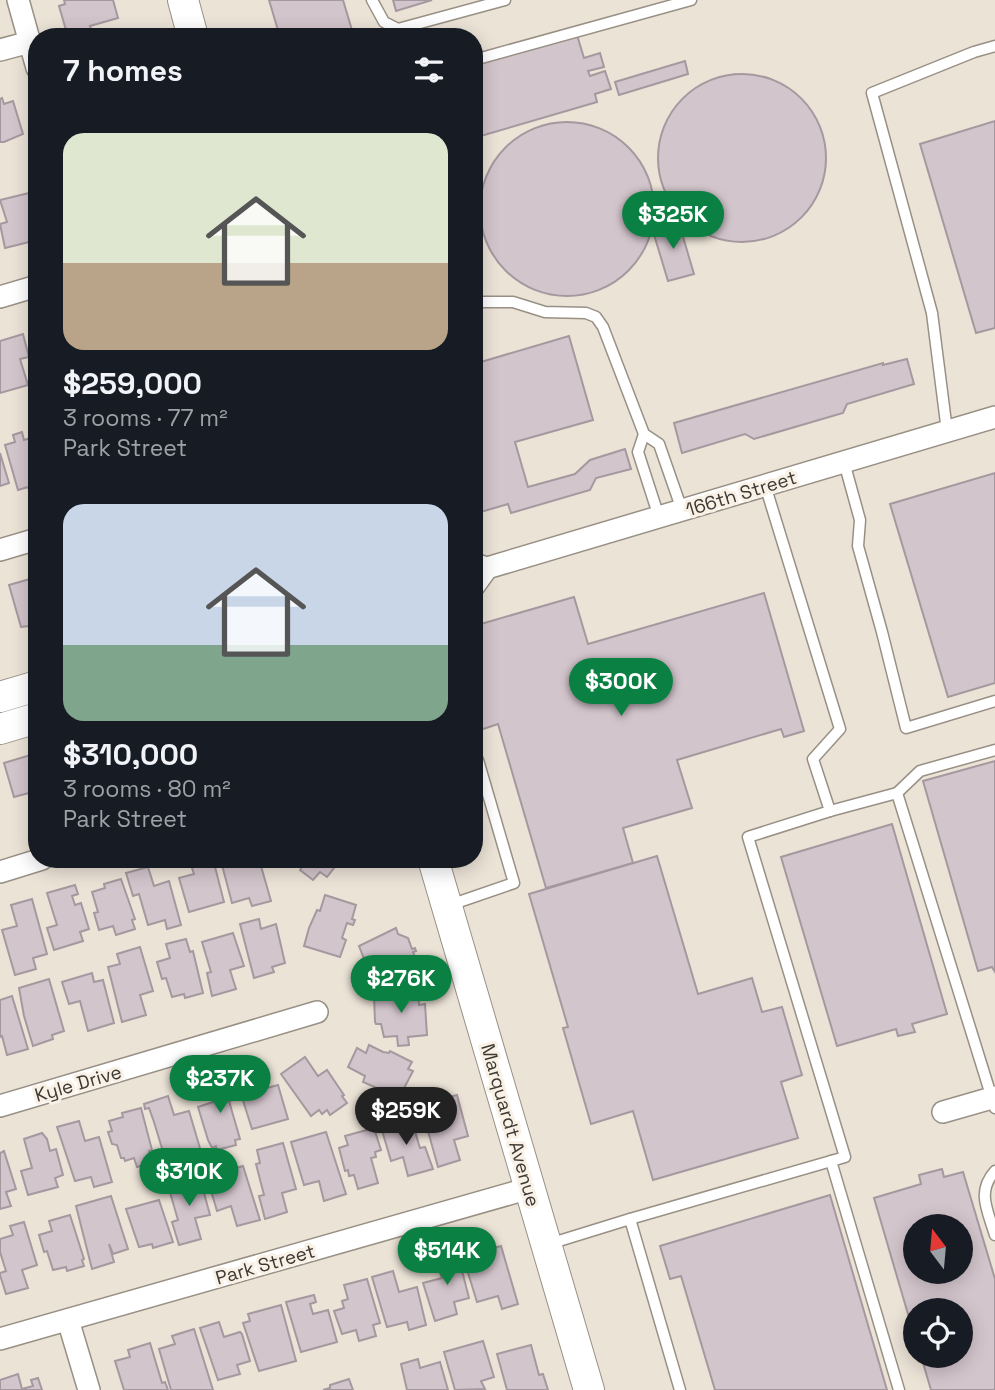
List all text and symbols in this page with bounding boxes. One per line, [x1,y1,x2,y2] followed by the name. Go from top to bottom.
[63,51,183,90] text: 7 homes
[410,51,448,89] icon: filters
[193,178,319,304] icon: home
[624,191,722,251] pin: $325K
[638,199,708,229] text: $325K
[63,364,202,403] text: $259,000
[63,403,228,433] text: 3 rooms · 77 m²
[63,433,187,463] text: Park Street
[683,465,800,522] street label: 166th Street
[193,549,319,675] icon: home
[572,658,670,718] pin: $300K
[585,666,657,696] text: $300K
[63,735,198,774] text: $310,000
[63,774,231,804] text: 3 rooms · 80 m²
[63,804,187,834] text: Park Street
[352,956,450,1015] pin: $276K
[367,963,435,993] text: $276K
[475,1041,546,1210] street label: Marquardt Avenue
[171,1056,269,1115] pin: $237K
[32,1059,125,1108] street label: Kyle Drive
[186,1063,254,1093] text: $237K
[357,1088,455,1147] pin: $259K
[371,1095,441,1125] text: $259K
[140,1148,238,1208] pin: $310K
[155,1156,223,1186] text: $310K
[903,1214,973,1284] north arrow
[903,1214,973,1368] map controls
[398,1228,496,1287] pin: $514K
[414,1235,480,1265] text: $514K
[212,1238,318,1291] street label: Park Street
[903,1298,973,1368] button: locate

